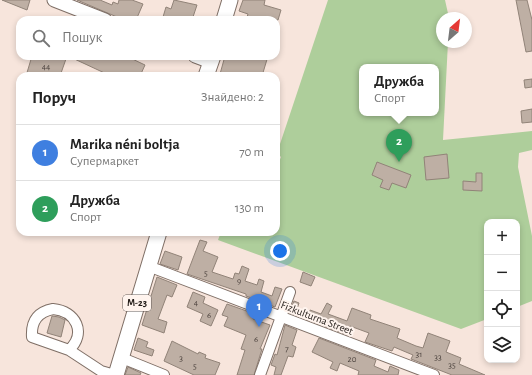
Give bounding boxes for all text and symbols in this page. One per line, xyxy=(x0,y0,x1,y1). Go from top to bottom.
north arrow xyxy=(436,12,472,48)
search box xyxy=(16,16,280,60)
icon: search xyxy=(30,27,52,49)
text: Пошук xyxy=(62,30,102,45)
house number: 44 xyxy=(42,62,51,71)
popup xyxy=(359,64,439,116)
text: Дружба xyxy=(374,74,424,89)
text: Поруч xyxy=(32,89,76,106)
text: Знайдено: 2 xyxy=(201,91,264,104)
text: Спорт xyxy=(374,92,405,105)
pin: 2 xyxy=(386,129,412,162)
text: Marika néni boltja xyxy=(70,137,180,152)
text: 1 xyxy=(43,146,47,159)
text: 70 m xyxy=(239,146,264,159)
text: Супермаркет xyxy=(70,155,139,168)
text: Дружба xyxy=(70,193,120,208)
text: 2 xyxy=(42,202,48,215)
text: 130 m xyxy=(235,202,264,215)
text: Спорт xyxy=(70,211,101,224)
map controls xyxy=(484,219,520,363)
button: + xyxy=(484,219,520,255)
your location xyxy=(270,241,290,261)
button: − xyxy=(484,255,520,291)
house number: 5 xyxy=(204,269,208,278)
house number: 9 xyxy=(237,277,241,286)
button: locate xyxy=(484,291,520,327)
pin: 1 xyxy=(246,294,272,327)
road number: М-23 xyxy=(123,295,151,311)
house number: 4 xyxy=(194,298,199,307)
street label: Fizkulturna Street xyxy=(279,299,355,337)
house number: 6 xyxy=(207,311,211,320)
button: layers xyxy=(484,327,520,363)
house number: 6 xyxy=(254,335,258,344)
house number: 7 xyxy=(285,345,289,354)
house number: 31 xyxy=(416,350,422,359)
house number: 33 xyxy=(434,353,442,362)
house number: 3 xyxy=(179,354,183,363)
house number: 20 xyxy=(348,355,357,364)
house number: 35 xyxy=(448,361,456,370)
house number: 5 xyxy=(193,362,197,371)

